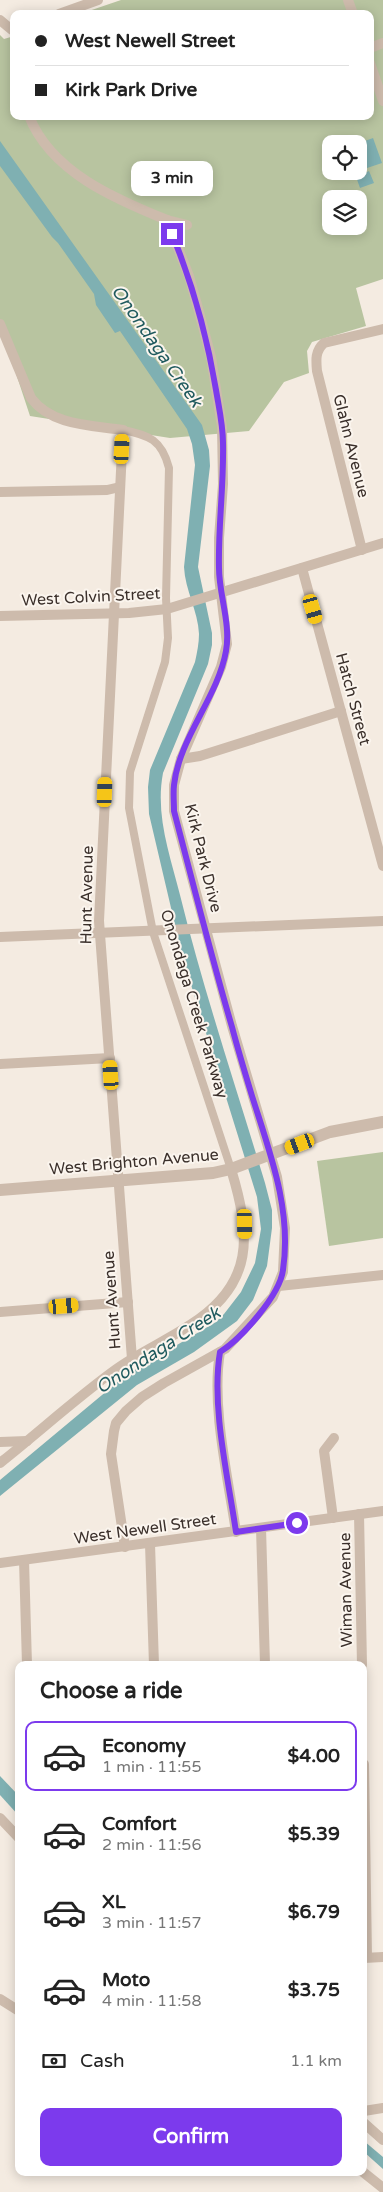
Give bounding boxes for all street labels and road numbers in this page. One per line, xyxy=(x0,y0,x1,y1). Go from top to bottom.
street label: Glahn Avenue xyxy=(328,392,374,500)
street label: West Colvin Street xyxy=(21,583,161,611)
street label: Hatch Street xyxy=(331,651,375,747)
street label: Kirk Park Drive xyxy=(180,802,226,914)
street label: Hunt Avenue xyxy=(76,845,98,945)
street label: Onondaga Creek Parkway xyxy=(156,907,232,1101)
street label: West Brighton Avenue xyxy=(48,1145,220,1179)
street label: Hunt Avenue xyxy=(99,1250,125,1350)
street label: West Newell Street xyxy=(73,1509,217,1549)
street label: Wiman Avenue xyxy=(335,1532,357,1648)

